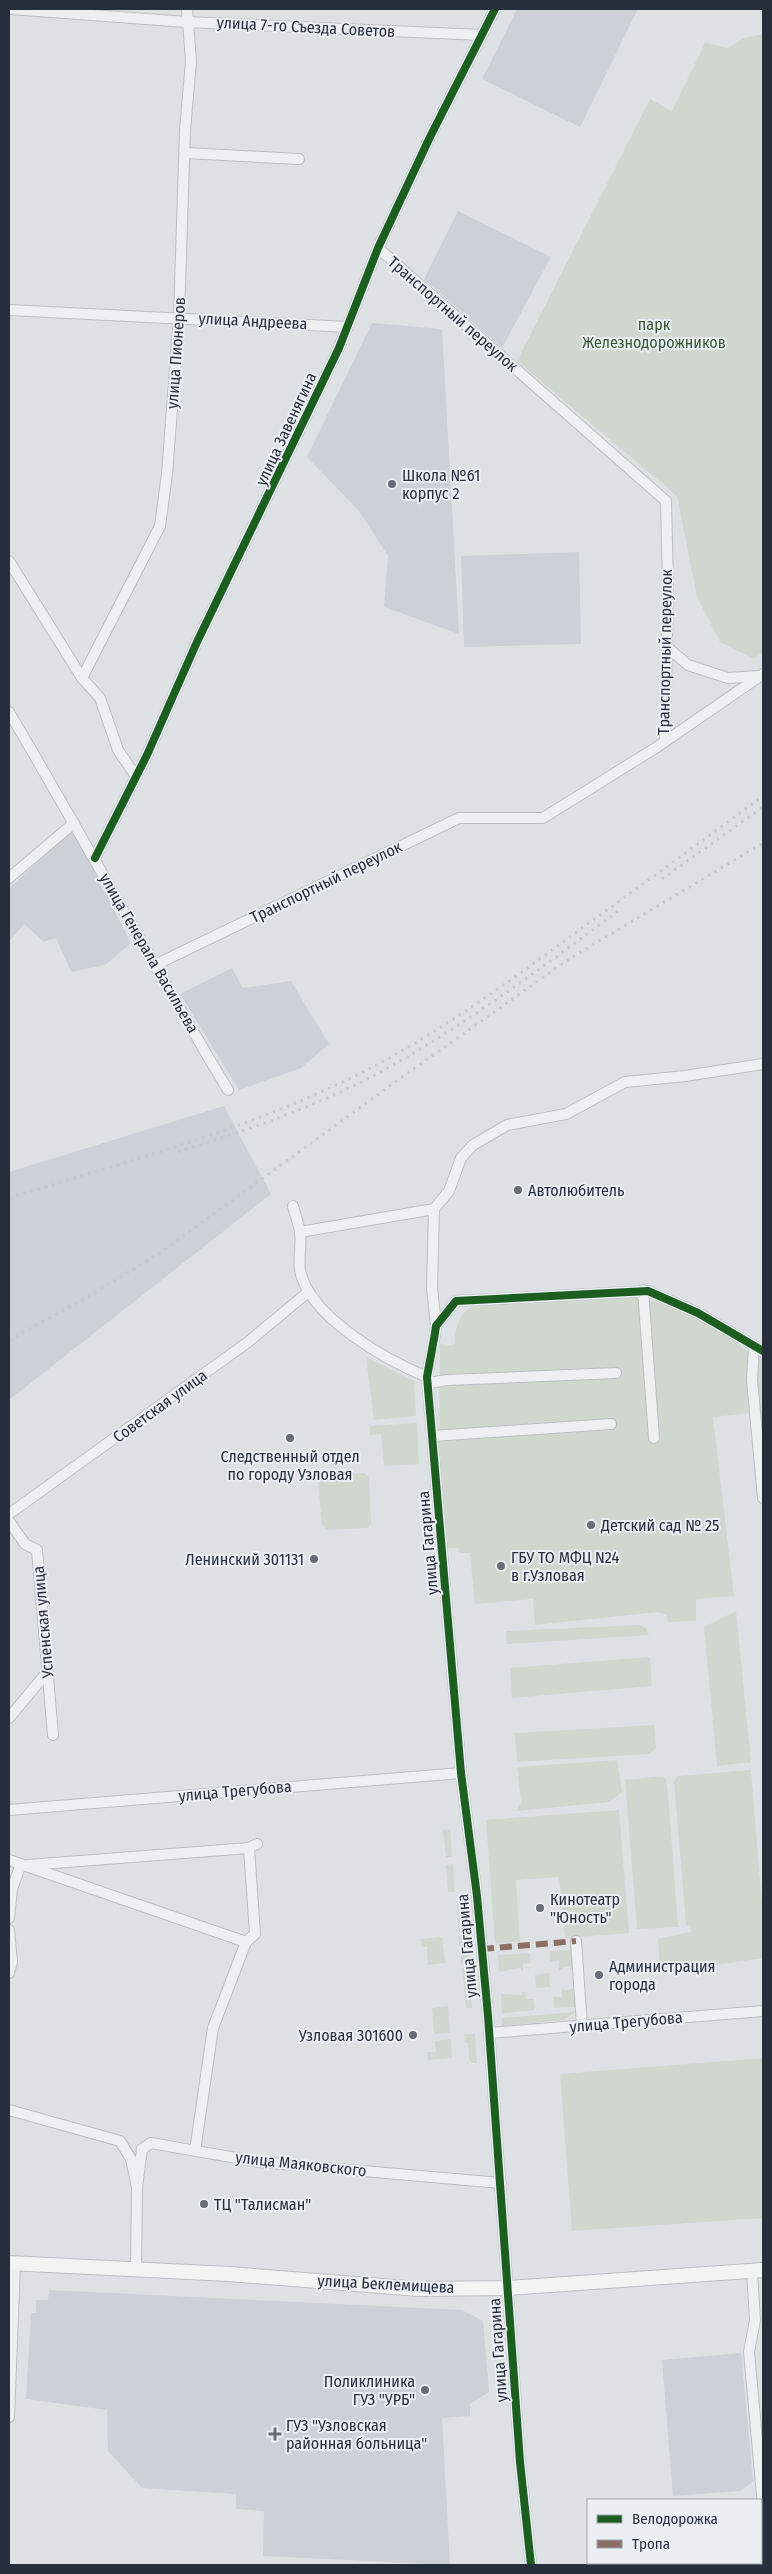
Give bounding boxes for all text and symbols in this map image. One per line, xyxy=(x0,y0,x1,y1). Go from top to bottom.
street label: улица 7-го Съезда Советов xyxy=(216,13,396,41)
street label: Транспортный переулок xyxy=(384,252,522,376)
street label: улица Пионеров xyxy=(163,297,189,409)
street label: улица Андреева xyxy=(198,309,308,333)
park label: парк Железнодорожников xyxy=(582,315,726,352)
street label: улица Завенягина xyxy=(251,369,321,489)
place label: Школа №61 корпус 2 xyxy=(402,466,480,503)
marker: Школа №61 корпус 2 xyxy=(386,478,398,490)
street label: Транспортный переулок xyxy=(654,568,676,735)
street label: Транспортный переулок xyxy=(247,837,405,927)
street label: улица Генерала Васильева xyxy=(95,870,203,1036)
place label: Автолюбитель xyxy=(528,1181,624,1200)
marker: Автолюбитель xyxy=(512,1184,524,1196)
street label: Советская улица xyxy=(109,1365,211,1446)
marker: Следственный отдел по городу Узловая xyxy=(284,1432,296,1444)
place label: Следственный отдел по городу Узловая xyxy=(220,1447,360,1484)
street label: улица Гагарина xyxy=(414,1490,442,1596)
place label: Детский сад № 25 xyxy=(600,1516,719,1535)
marker: Детский сад № 25 xyxy=(585,1519,597,1531)
place label: ГБУ ТО МФЦ N24 в г.Узловая xyxy=(511,1548,620,1585)
place label: Ленинский 301131 xyxy=(185,1550,304,1569)
marker: Ленинский 301131 xyxy=(308,1553,320,1565)
marker: ГБУ ТО МФЦ N24 в г.Узловая xyxy=(495,1560,507,1572)
street label: Успенская улица xyxy=(29,1565,57,1680)
street label: улица Трегубова xyxy=(178,1777,292,1805)
place label: Кинотеатр "Юность" xyxy=(550,1890,620,1927)
street label: улица Гагарина xyxy=(453,1893,481,1999)
marker: Кинотеатр "Юность" xyxy=(534,1902,546,1914)
place label: Администрация города xyxy=(609,1957,716,1994)
marker: Администрация города xyxy=(593,1969,605,1981)
street label: улица Трегубова xyxy=(569,2008,683,2036)
place label: Узловая 301600 xyxy=(298,2026,403,2045)
marker: Узловая 301600 xyxy=(407,2029,419,2041)
street label: улица Маяковского xyxy=(235,2148,367,2180)
place label: ТЦ "Талисман" xyxy=(214,2195,311,2214)
marker: ТЦ "Талисман" xyxy=(198,2198,210,2210)
street label: улица Беклемищева xyxy=(317,2271,455,2297)
street label: улица Гагарина xyxy=(485,2297,511,2403)
place label: Поликлиника ГУЗ "УРБ" xyxy=(324,2372,415,2409)
marker: Поликлиника ГУЗ "УРБ" xyxy=(419,2384,431,2396)
place label: ГУЗ "Узловская районная больница" xyxy=(286,2416,427,2453)
marker: ГУЗ "Узловская районная больница" xyxy=(268,2427,282,2441)
legend xyxy=(587,2499,762,2564)
text: Велодорожка xyxy=(632,2510,718,2528)
text: Тропа xyxy=(632,2535,670,2553)

